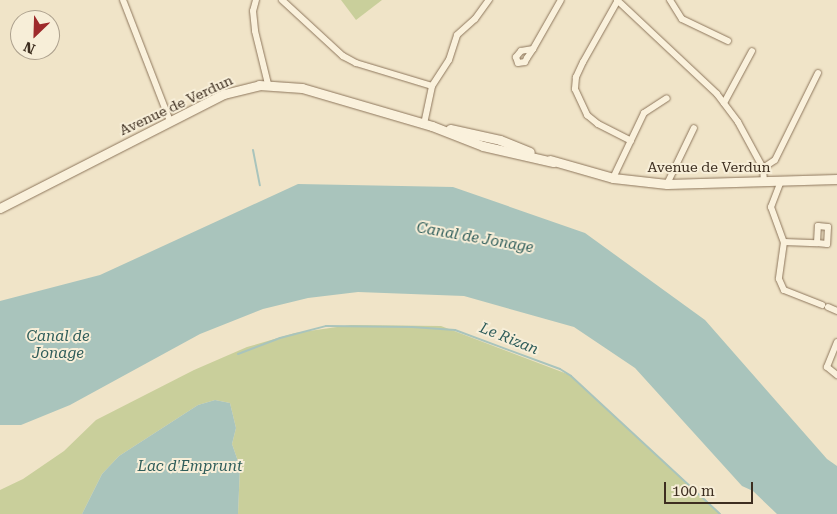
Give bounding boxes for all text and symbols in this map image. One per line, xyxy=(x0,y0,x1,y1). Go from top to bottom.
north arrow xyxy=(10,10,60,60)
text: N xyxy=(21,38,37,57)
street label: Avenue de Verdun xyxy=(117,71,235,139)
street label: Avenue de Verdun xyxy=(648,159,770,175)
water label: Canal de Jonage xyxy=(415,219,535,257)
water label: Le Rizan xyxy=(477,319,541,359)
water label: Canal de Jonage xyxy=(26,327,90,362)
water label: Lac d'Emprunt xyxy=(138,458,242,476)
scale bar xyxy=(667,472,756,504)
text: 100 m xyxy=(672,482,715,500)

